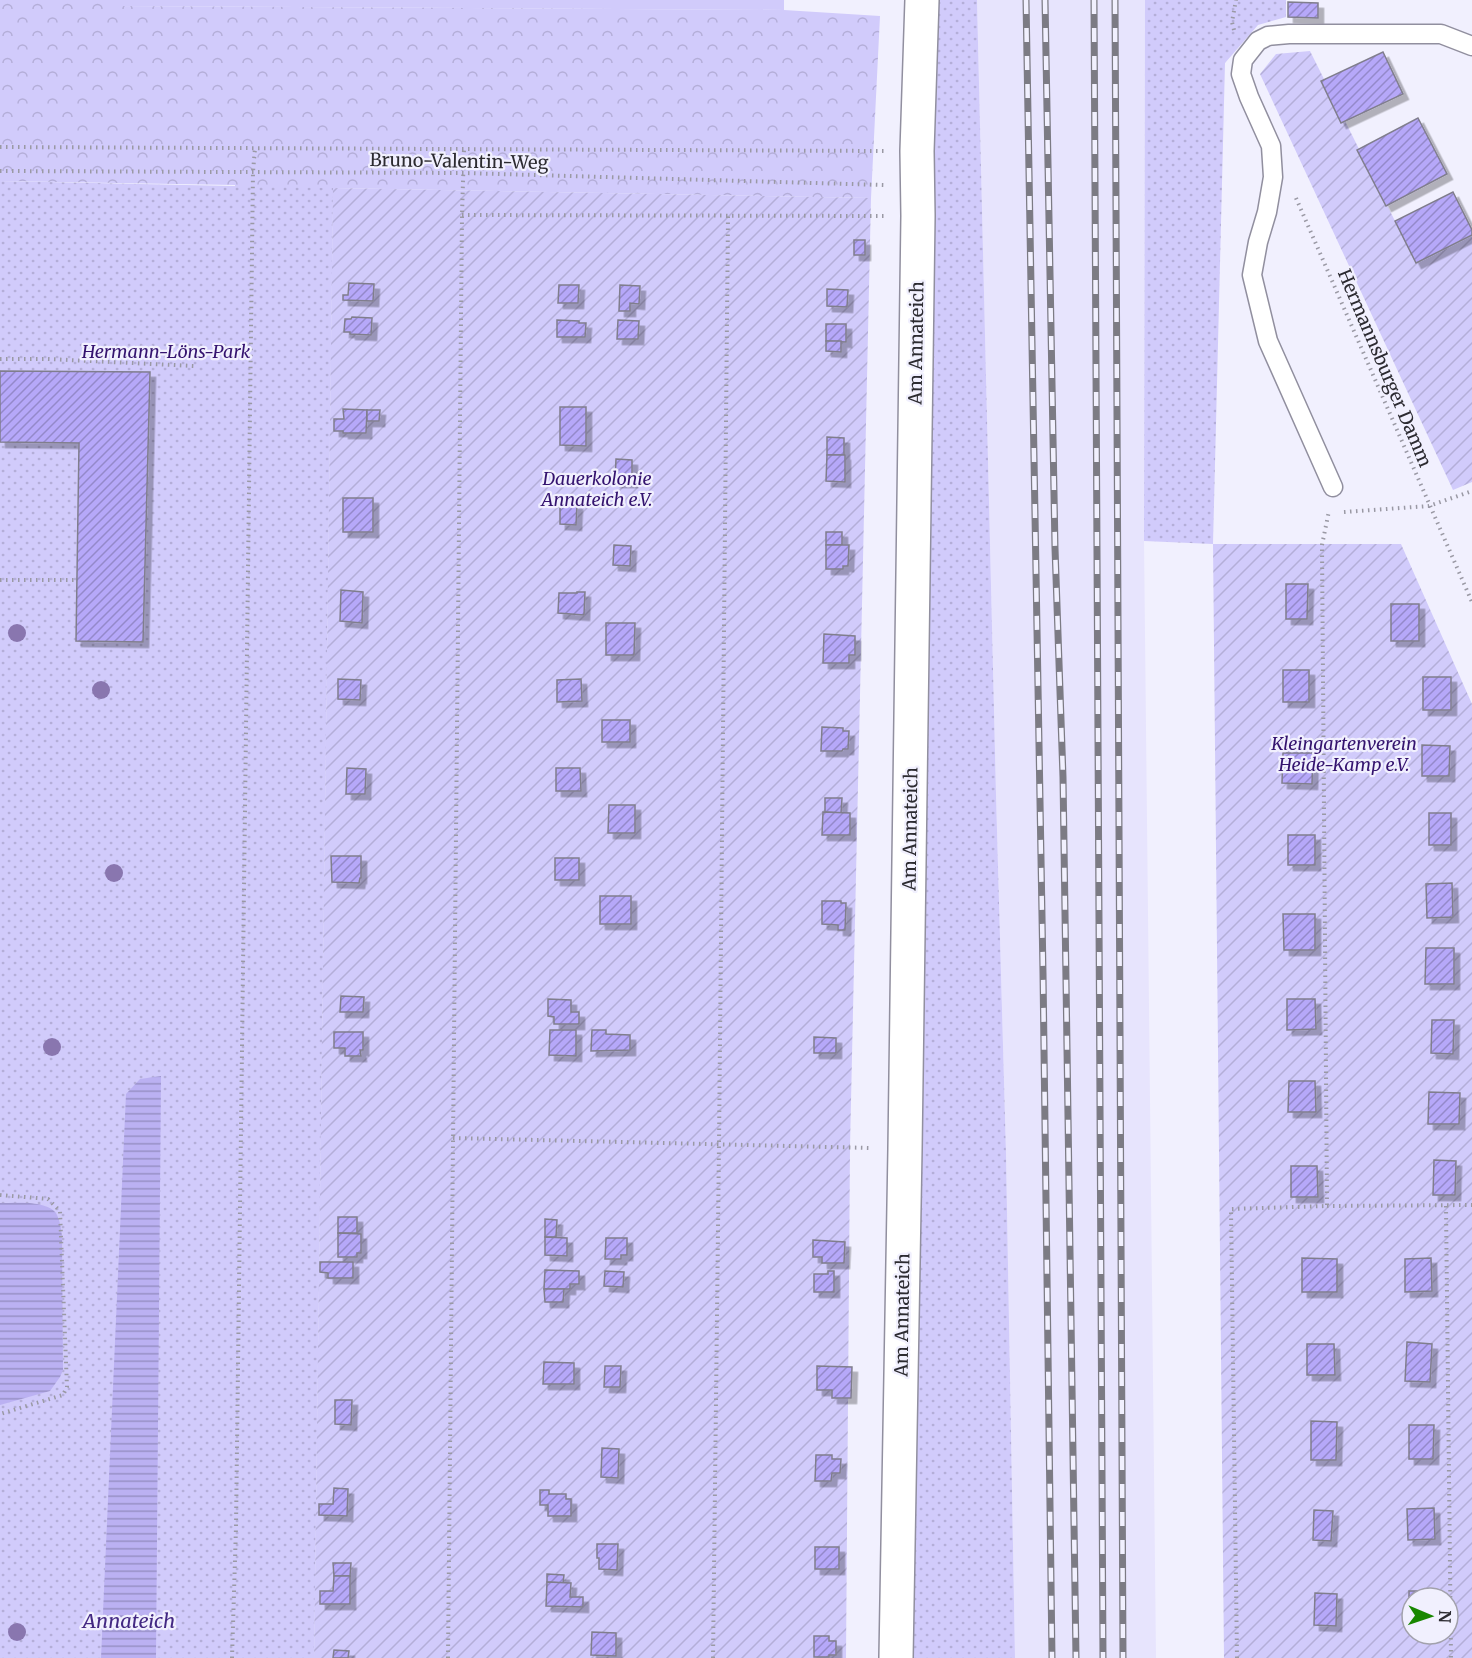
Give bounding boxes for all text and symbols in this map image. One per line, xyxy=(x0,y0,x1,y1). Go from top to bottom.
street label: Bruno-Valentin-Weg xyxy=(369,148,549,174)
street label: Hermannsburger Damm xyxy=(1333,266,1437,471)
street label: Am Annateich xyxy=(903,281,929,406)
park label: Hermann-Löns-Park xyxy=(81,340,250,363)
park label: Dauerkolonie Annateich e.V. xyxy=(539,467,653,511)
park label: Kleingartenverein Heide-Kamp e.V. xyxy=(1270,732,1417,776)
street label: Am Annateich xyxy=(897,767,923,892)
street label: Am Annateich xyxy=(889,1253,915,1378)
north arrow xyxy=(1400,1586,1460,1646)
water label: Annateich xyxy=(81,1608,175,1633)
text: N xyxy=(1435,1610,1455,1624)

